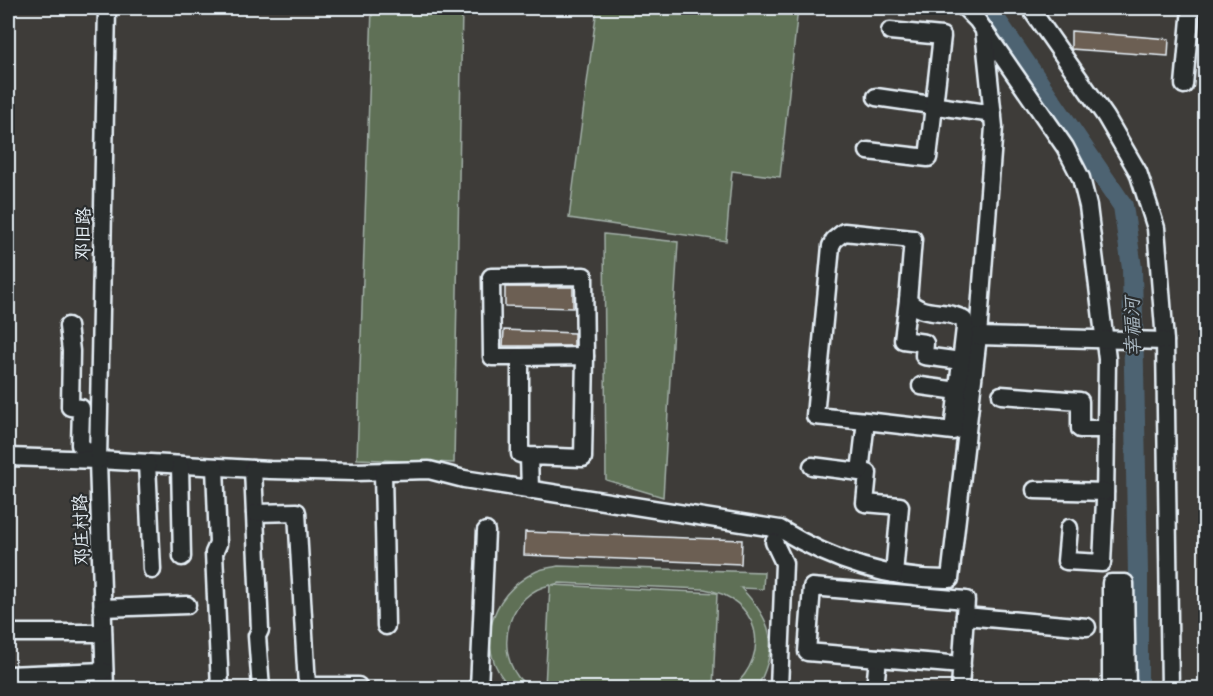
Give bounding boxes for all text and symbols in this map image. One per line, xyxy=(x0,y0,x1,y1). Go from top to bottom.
street label: 邓旧路 xyxy=(73,207,94,261)
water label: 幸福河 xyxy=(1120,294,1146,357)
street label: 邓庄村路 xyxy=(70,494,93,566)

